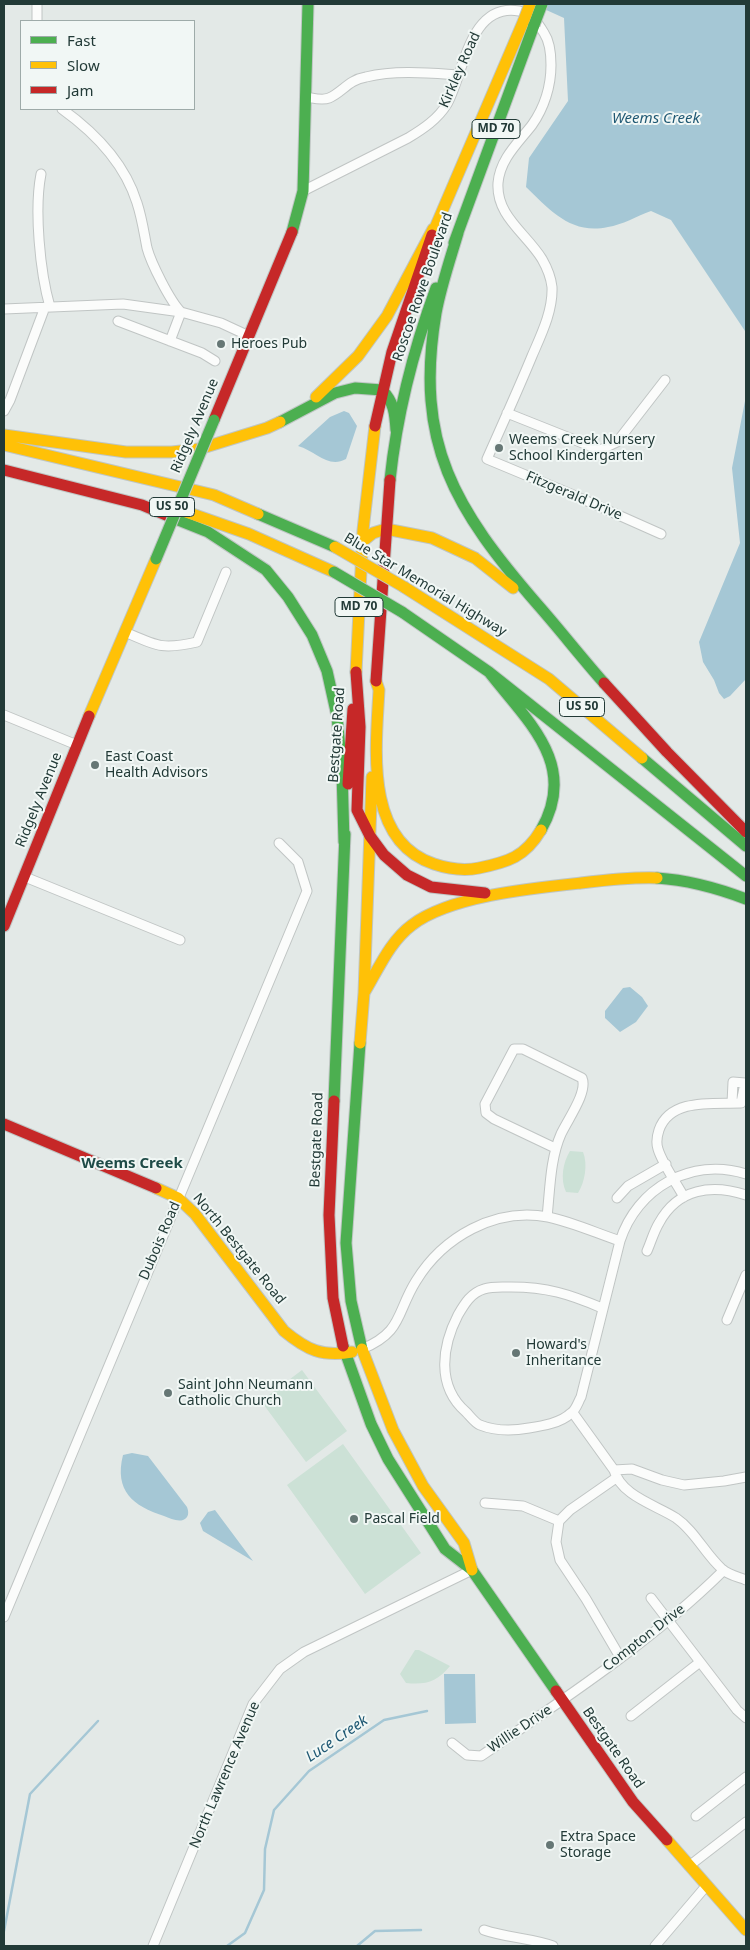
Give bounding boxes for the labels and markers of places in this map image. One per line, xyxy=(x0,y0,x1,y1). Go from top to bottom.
place label: Heroes Pub xyxy=(231,336,307,352)
marker: Heroes Pub xyxy=(215,338,227,350)
place label: Weems Creek Nursery School Kindergarten xyxy=(509,432,655,464)
marker: Weems Creek Nursery School Kindergarten xyxy=(493,442,505,454)
place label: East Coast Health Advisors xyxy=(105,749,208,782)
marker: East Coast Health Advisors xyxy=(89,759,101,771)
place label: Howard's Inheritance xyxy=(526,1337,602,1370)
marker: Howard's Inheritance xyxy=(510,1347,522,1359)
place label: Saint John Neumann Catholic Church xyxy=(178,1377,313,1410)
marker: Saint John Neumann Catholic Church xyxy=(162,1387,174,1399)
place label: Pascal Field xyxy=(364,1511,440,1527)
marker: Pascal Field xyxy=(348,1513,360,1525)
place label: Extra Space Storage xyxy=(560,1829,636,1861)
marker: Extra Space Storage xyxy=(544,1839,556,1851)

